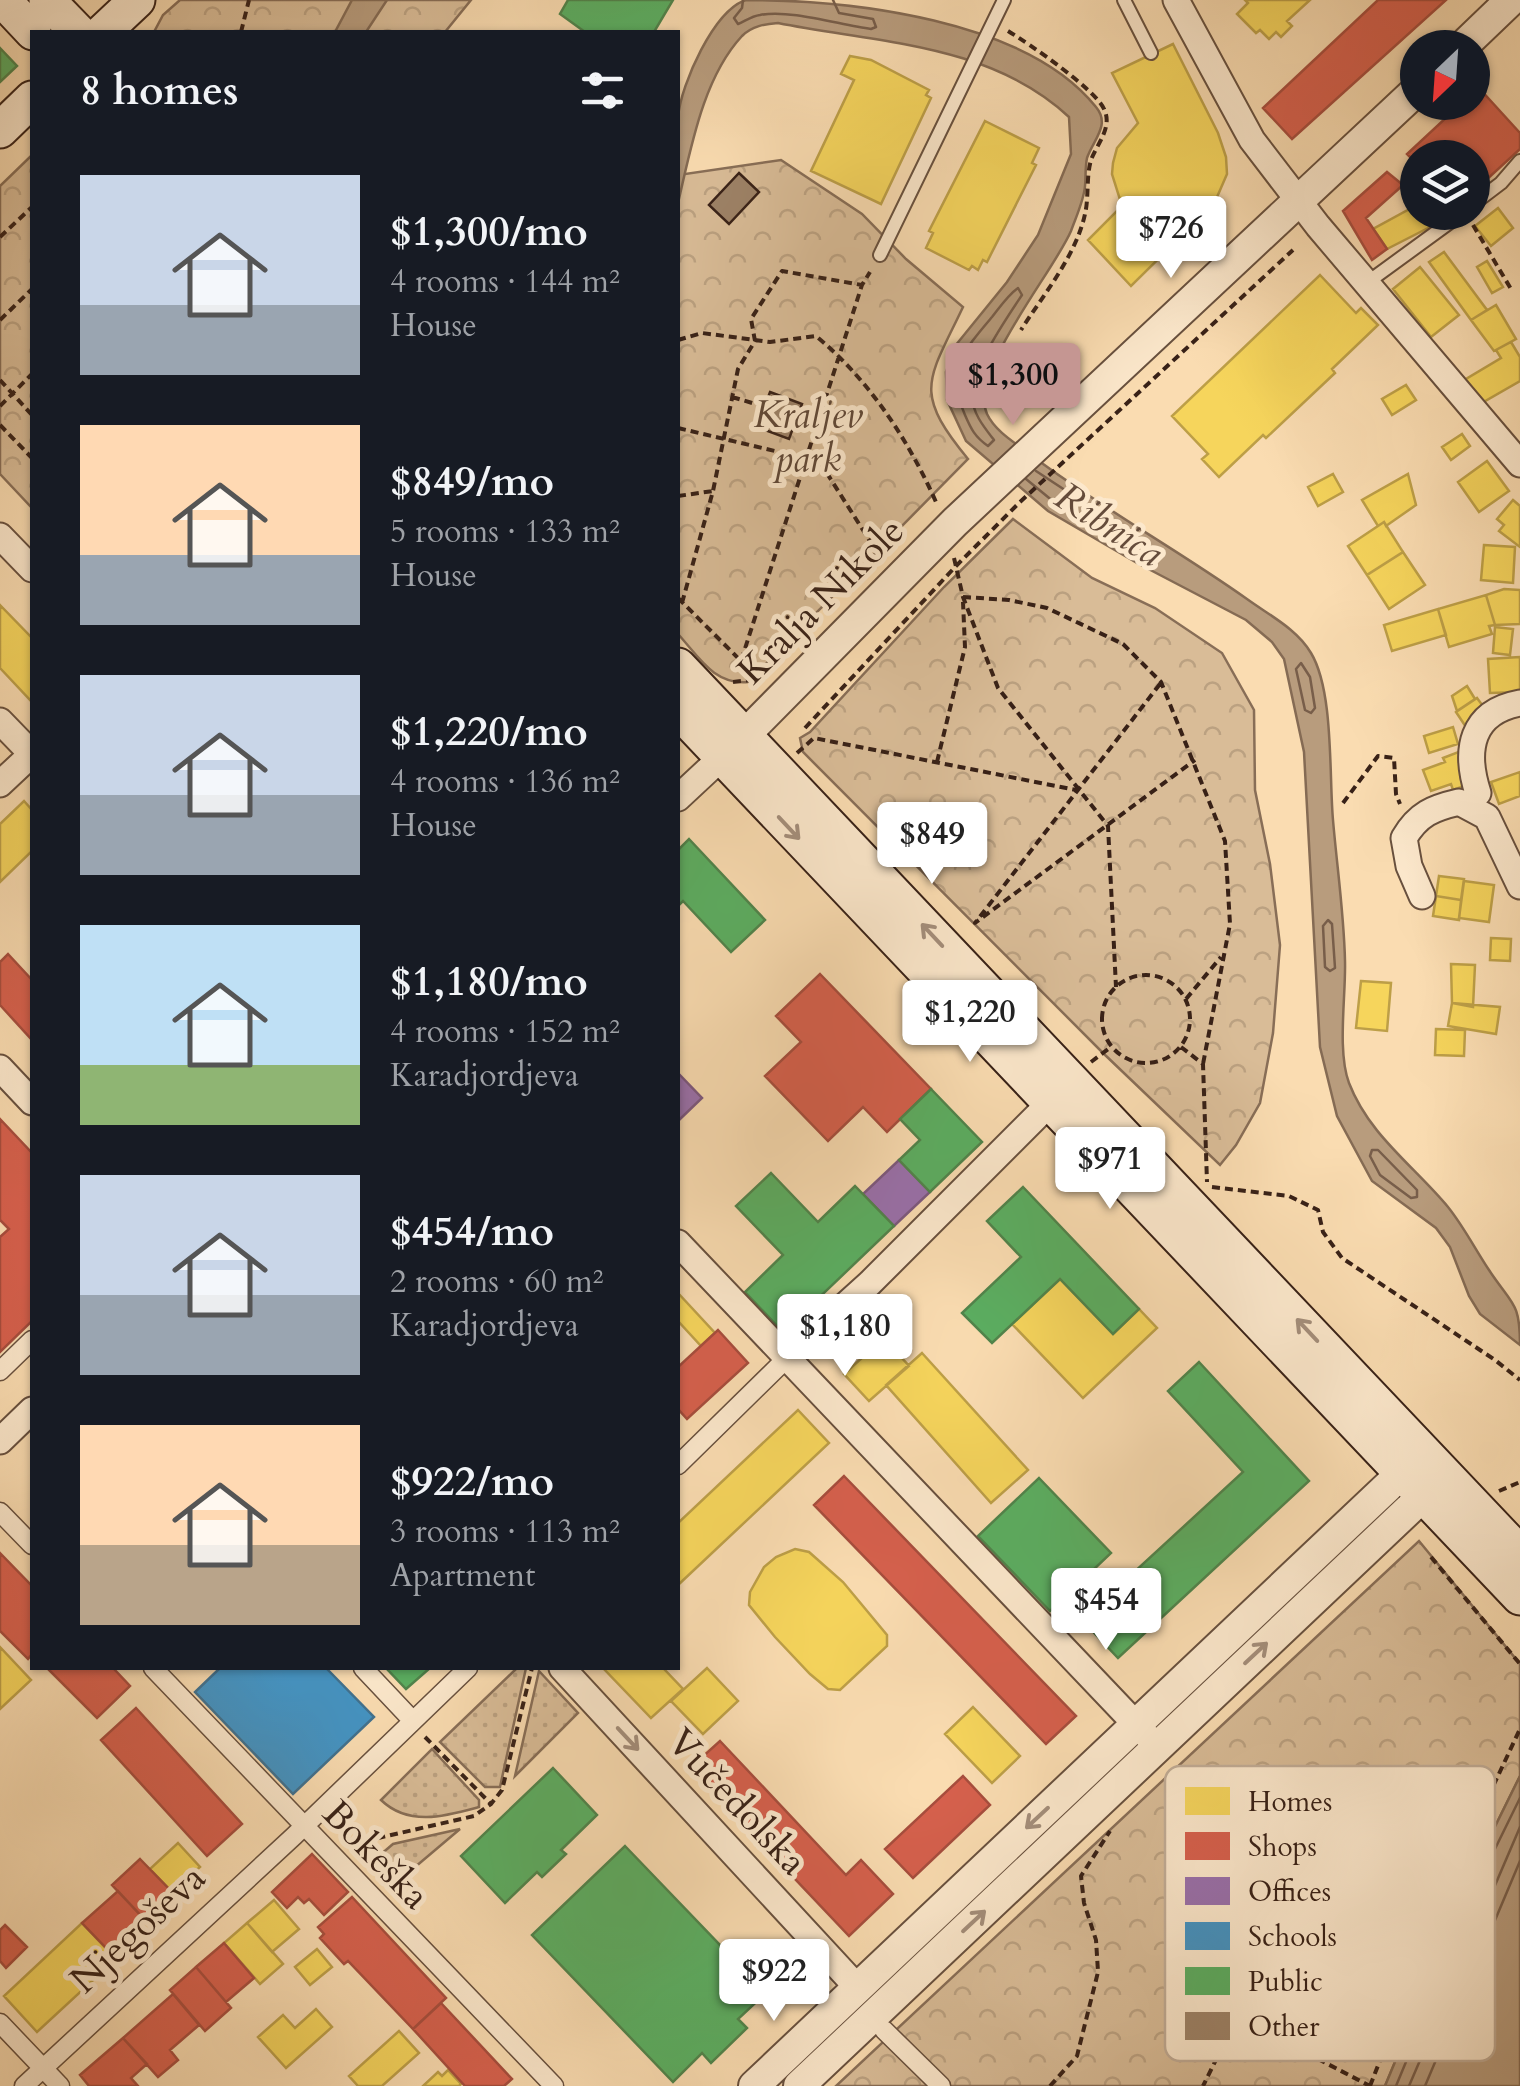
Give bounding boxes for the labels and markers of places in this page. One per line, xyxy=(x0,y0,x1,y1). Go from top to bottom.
pin: $726 xyxy=(1112,196,1230,281)
pin: $1,300 xyxy=(932,343,1094,428)
pin: $849 xyxy=(873,802,991,887)
pin: $1,220 xyxy=(889,980,1051,1065)
pin: $971 xyxy=(1051,1127,1169,1212)
pin: $1,180 xyxy=(764,1294,926,1379)
pin: $454 xyxy=(1047,1568,1165,1653)
pin: $922 xyxy=(715,1939,833,2024)

